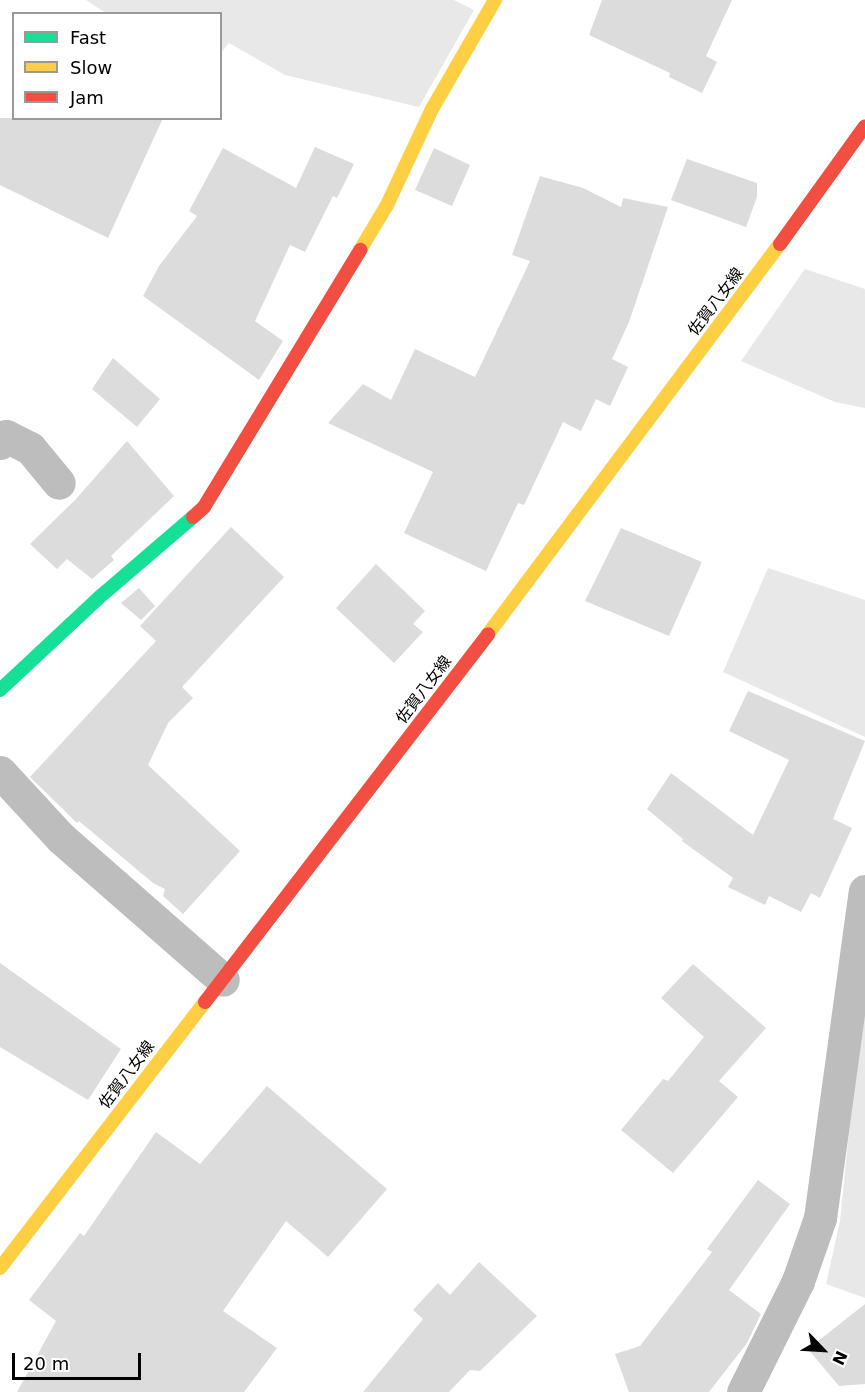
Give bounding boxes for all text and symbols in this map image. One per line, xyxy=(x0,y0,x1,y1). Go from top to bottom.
legend xyxy=(12,12,222,120)
text: Fast xyxy=(70,27,106,48)
text: Slow xyxy=(70,57,112,78)
text: Jam xyxy=(70,87,104,108)
street label: 佐賀八女線 xyxy=(684,264,748,340)
street label: 佐賀八女線 xyxy=(392,652,456,728)
street label: 佐賀八女線 xyxy=(95,1037,159,1113)
north arrow xyxy=(793,1320,853,1380)
scale bar xyxy=(15,1341,144,1379)
text: N xyxy=(828,1348,851,1368)
text: 20 m xyxy=(23,1353,69,1374)

